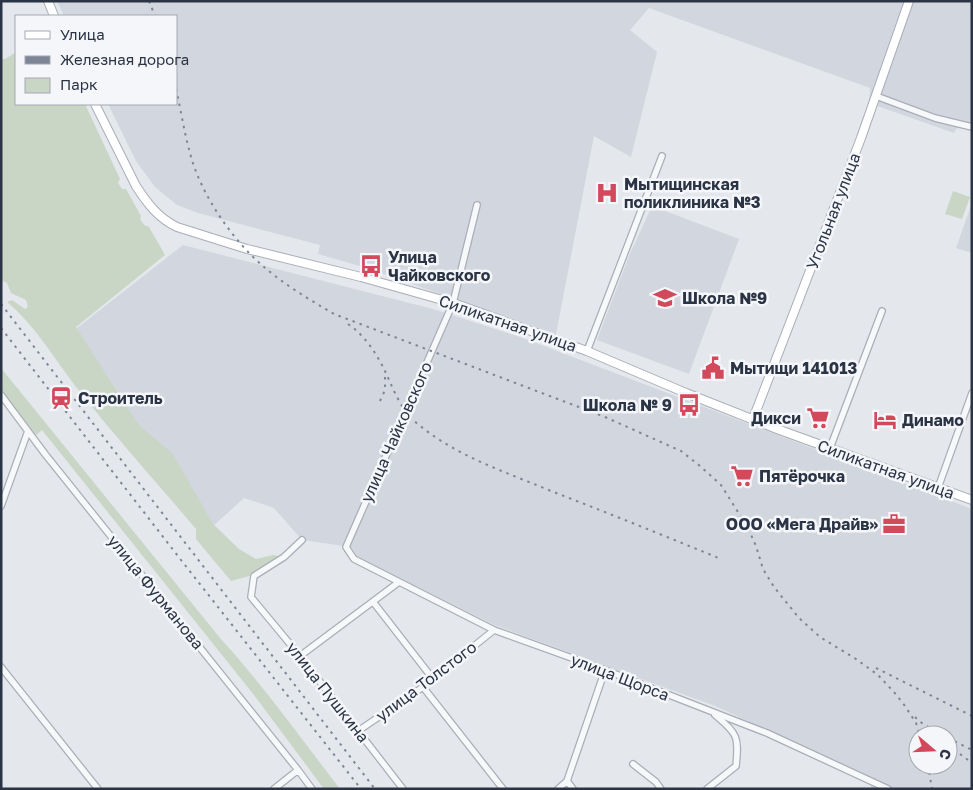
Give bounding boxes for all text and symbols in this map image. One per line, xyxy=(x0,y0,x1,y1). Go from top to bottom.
legend xyxy=(15,15,178,105)
text: Улица xyxy=(60,25,105,43)
text: Железная дорога xyxy=(60,50,189,68)
text: Парк xyxy=(60,75,98,93)
street label: Угольная улица xyxy=(802,150,864,272)
place label: Мытищинская поликлиника №3 xyxy=(624,174,761,212)
hospital icon: Мытищинская поликлиника №3 xyxy=(594,180,620,206)
place label: Улица Чайковского xyxy=(388,247,491,285)
bus stop icon: Улица Чайковского xyxy=(358,253,384,279)
school or university icon: Школа №9 xyxy=(652,285,678,311)
place label: Школа №9 xyxy=(682,288,767,308)
street label: Силикатная улица xyxy=(437,290,579,356)
public building icon: Мытищи 141013 xyxy=(700,355,726,381)
place label: Мытищи 141013 xyxy=(730,358,857,378)
street label: улица Чайковского xyxy=(356,359,436,505)
station icon: Строитель xyxy=(48,385,74,411)
place label: Строитель xyxy=(78,388,163,408)
bus stop icon: Школа № 9 xyxy=(676,392,702,418)
place label: Школа № 9 xyxy=(583,395,672,415)
supermarket icon: Дикси xyxy=(805,405,831,431)
hotel icon: Динамо xyxy=(872,407,898,433)
place label: Дикси xyxy=(751,408,801,428)
place label: Динамо xyxy=(902,410,964,430)
street label: Силикатная улица xyxy=(815,435,957,503)
supermarket icon: Пятёрочка xyxy=(729,463,755,489)
place label: Пятёрочка xyxy=(759,466,845,486)
office icon: ООО «Мега Драйв» xyxy=(881,511,907,537)
place label: ООО «Мега Драйв» xyxy=(726,514,878,534)
street label: улица Фурманова xyxy=(104,531,208,653)
street label: улица Толстого xyxy=(372,637,480,725)
street label: улица Пушкина xyxy=(282,638,374,746)
street label: улица Щорса xyxy=(568,649,672,705)
north arrow xyxy=(908,725,958,775)
text: С xyxy=(936,747,955,762)

